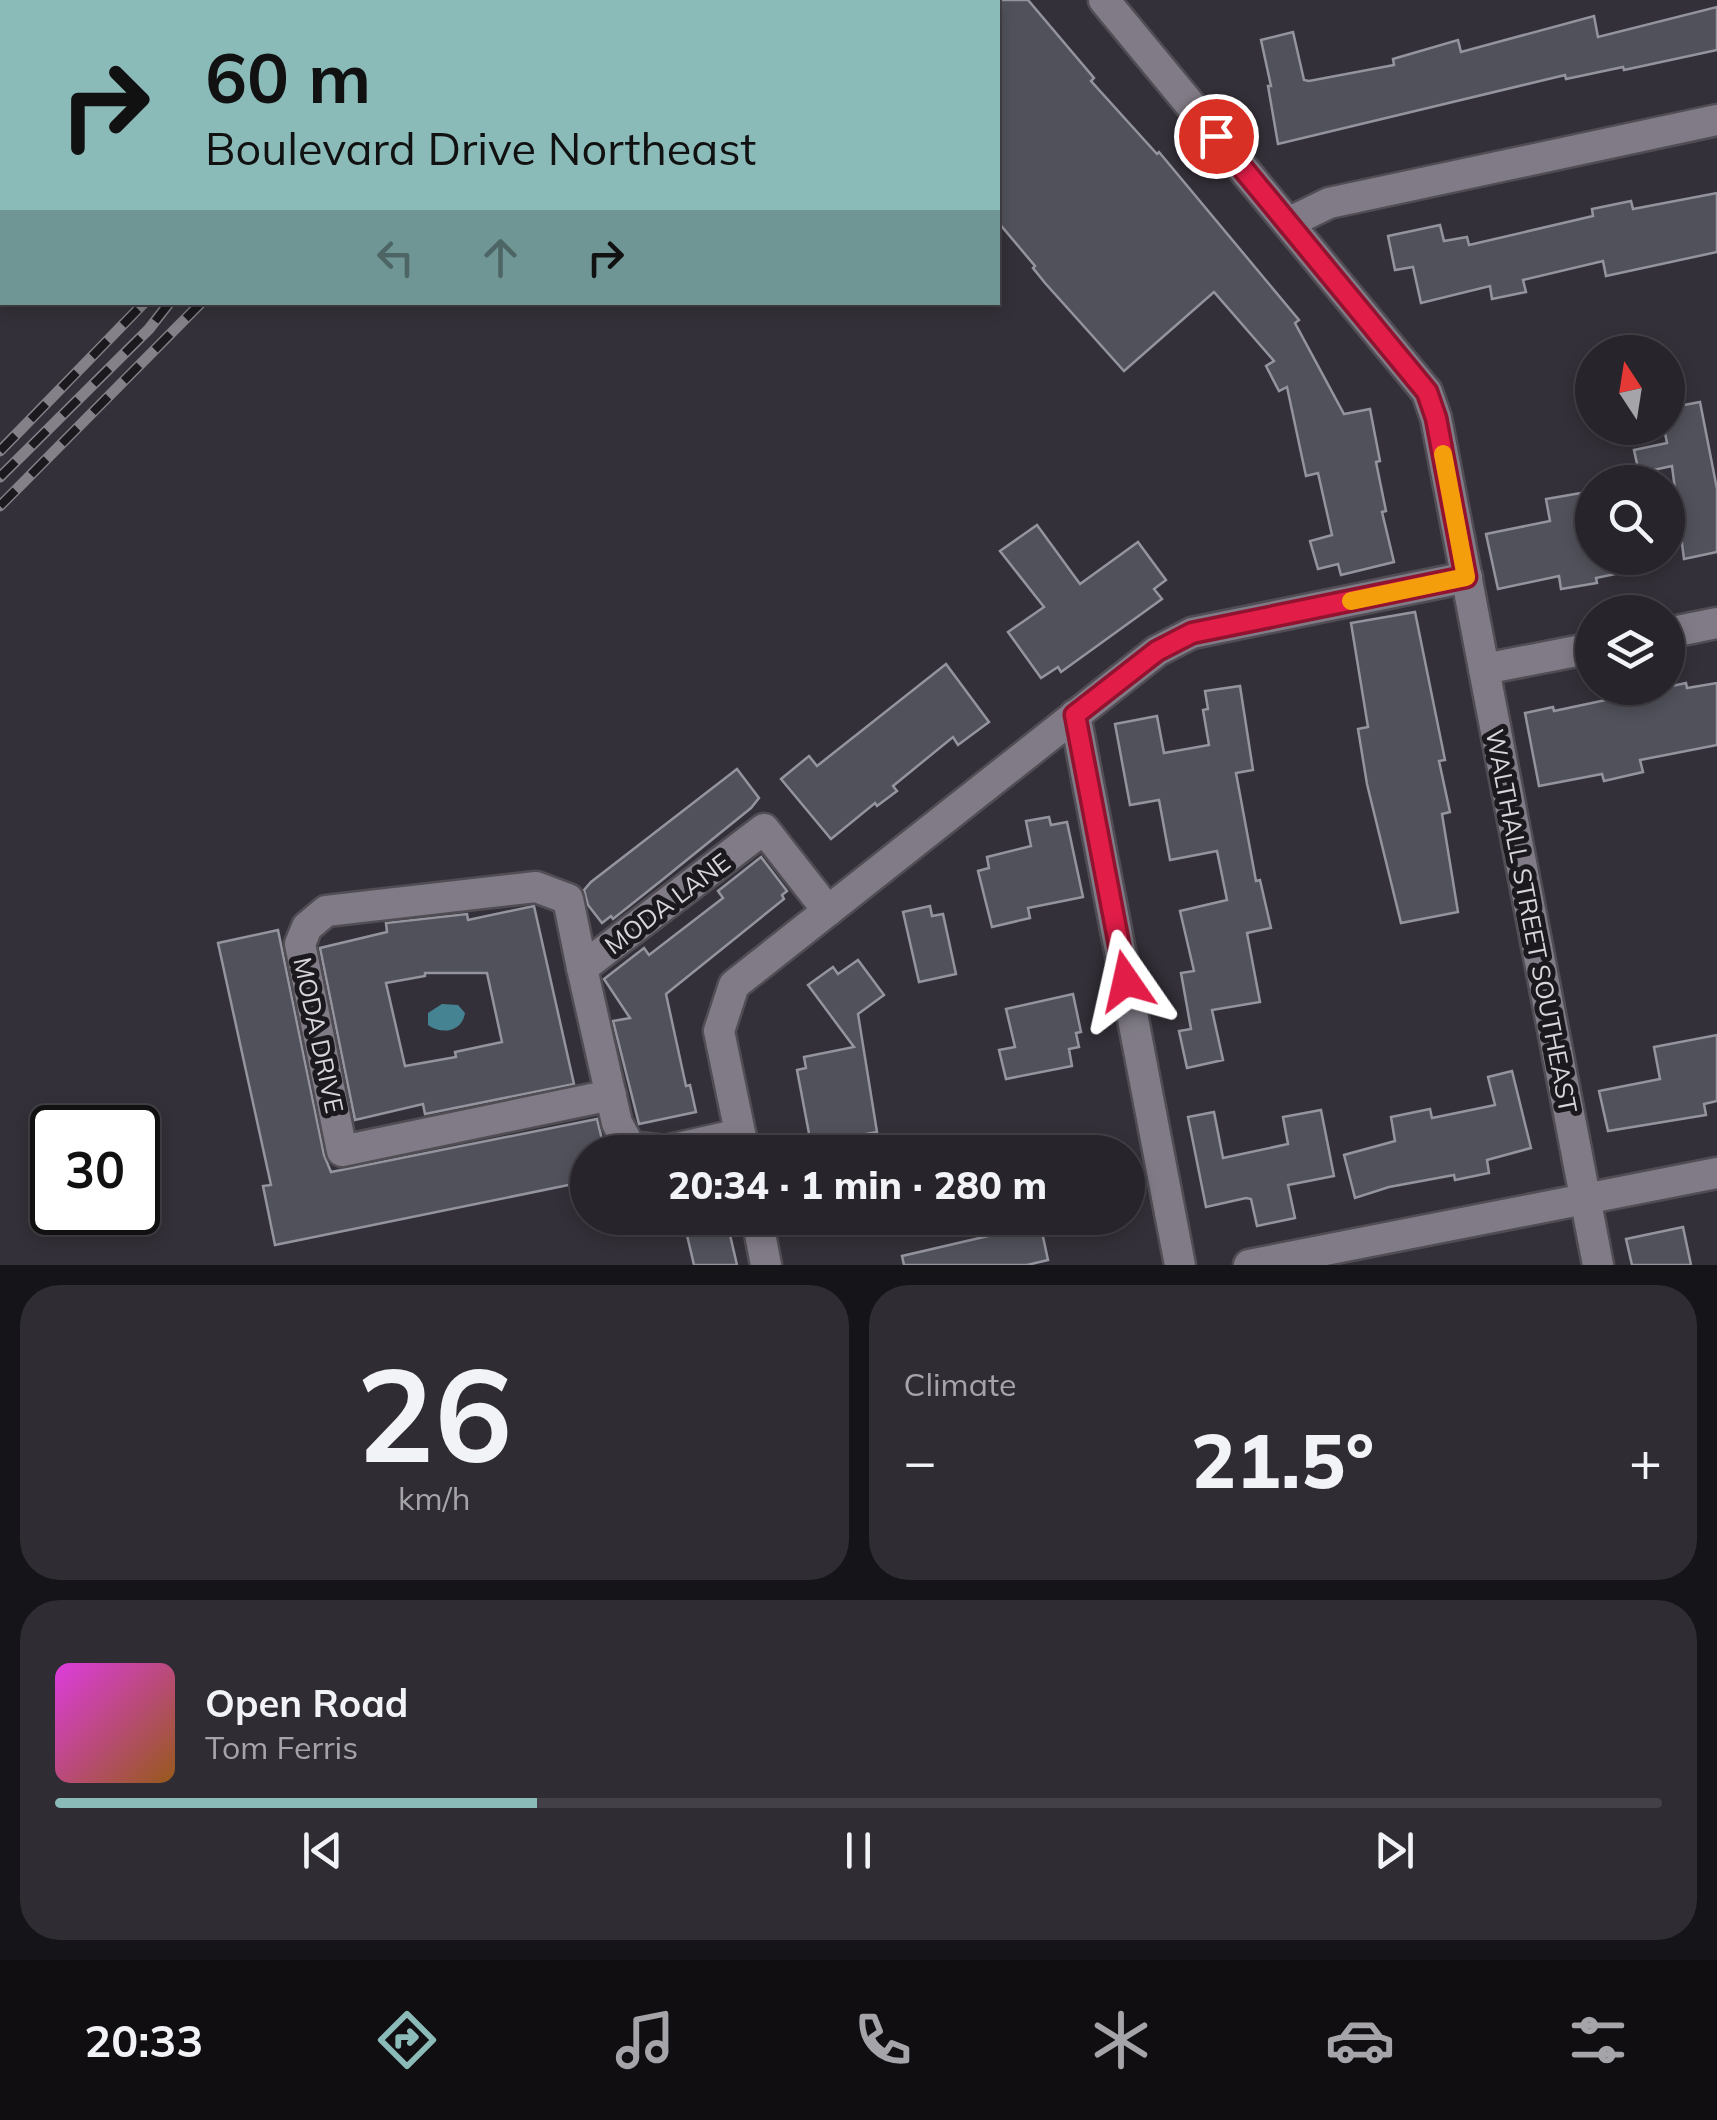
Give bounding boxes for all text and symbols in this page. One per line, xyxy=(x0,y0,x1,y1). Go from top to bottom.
text: 60 m xyxy=(205,33,371,121)
icon: right xyxy=(40,40,170,170)
pin xyxy=(1174,94,1259,179)
icon: arrive xyxy=(1189,109,1244,164)
text: Boulevard Drive Northeast xyxy=(205,120,756,176)
icon: left xyxy=(368,230,423,285)
icon: ahead xyxy=(473,230,528,285)
icon: right xyxy=(578,230,633,285)
north arrow xyxy=(1575,335,1685,445)
map controls xyxy=(1575,335,1685,705)
button: search xyxy=(1575,465,1685,575)
button: layers xyxy=(1575,595,1685,705)
street label: WALTHALL STREET SOUTHEAST xyxy=(1480,727,1584,1115)
street label: MODA LANE xyxy=(598,846,736,960)
position arrow xyxy=(1074,929,1178,1033)
street label: MODA DRIVE xyxy=(287,954,351,1116)
speed limit sign: 30 xyxy=(30,1105,160,1235)
text: 20:34 · 1 min · 280 m xyxy=(668,1161,1047,1209)
text: 26 xyxy=(356,1331,512,1495)
text: Climate xyxy=(904,1364,1016,1404)
text: 21.5° xyxy=(1191,1413,1374,1507)
text: − xyxy=(904,1426,937,1495)
text: + xyxy=(1629,1426,1662,1495)
text: km/h xyxy=(398,1478,470,1518)
text: Open Road xyxy=(205,1679,408,1727)
text: Tom Ferris xyxy=(205,1727,358,1767)
icon: previous xyxy=(295,1823,350,1878)
icon: pause xyxy=(831,1823,886,1878)
icon: next xyxy=(1367,1823,1422,1878)
icon: directions xyxy=(372,2005,442,2075)
icon: music xyxy=(610,2005,680,2075)
icon: phone xyxy=(848,2005,918,2075)
icon: climate xyxy=(1086,2005,1156,2075)
icon: car xyxy=(1325,2005,1395,2075)
icon: filters xyxy=(1563,2005,1633,2075)
text: 20:33 xyxy=(84,2012,203,2068)

